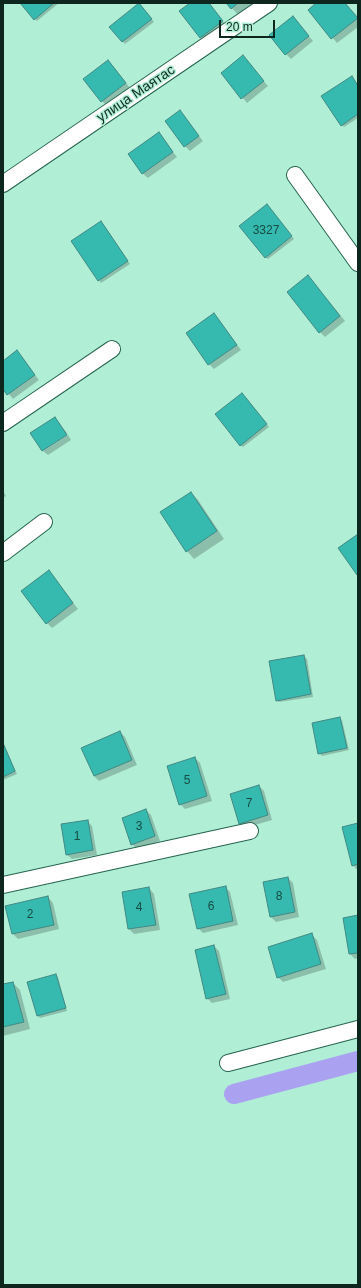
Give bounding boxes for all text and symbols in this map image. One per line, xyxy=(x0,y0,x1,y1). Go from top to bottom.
scale bar xyxy=(221,12,277,38)
text: 20 m xyxy=(226,20,253,34)
street label: улица Маятас xyxy=(94,62,178,126)
house number: 3327 xyxy=(253,224,279,238)
house number: 5 xyxy=(184,774,190,788)
house number: 7 xyxy=(246,797,252,811)
house number: 3 xyxy=(136,820,142,834)
house number: 1 xyxy=(74,830,80,844)
house number: 8 xyxy=(276,890,282,904)
house number: 6 xyxy=(208,900,214,914)
house number: 4 xyxy=(136,901,142,915)
house number: 2 xyxy=(27,908,33,922)

